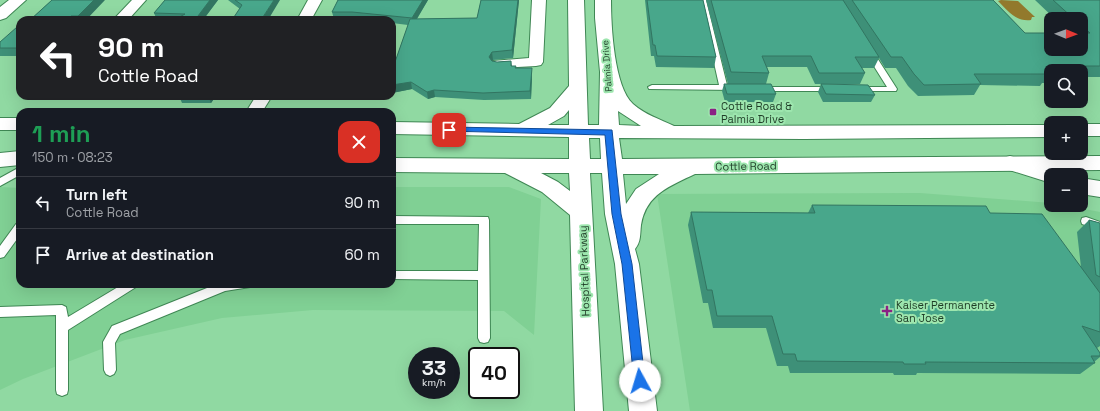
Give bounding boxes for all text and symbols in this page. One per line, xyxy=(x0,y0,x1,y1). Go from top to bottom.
north arrow xyxy=(1044,12,1088,56)
map controls xyxy=(1044,12,1088,212)
text: 90 m xyxy=(98,29,164,65)
icon: left xyxy=(32,32,84,84)
street label: Palmia Drive xyxy=(599,40,615,92)
text: Cottle Road xyxy=(98,64,199,87)
button: search xyxy=(1044,64,1088,108)
place label: Cottle Road & Palmia Drive xyxy=(721,99,792,126)
marker: Cottle Road & Palmia Drive xyxy=(708,107,718,117)
pin xyxy=(432,113,466,147)
button: + xyxy=(1044,116,1088,160)
text: 1 min xyxy=(32,118,91,149)
icon: arrive xyxy=(438,119,460,141)
button: close xyxy=(338,121,380,163)
text: 150 m · 08:23 xyxy=(32,149,113,166)
street label: Cottle Road xyxy=(715,158,777,174)
button: − xyxy=(1044,168,1088,212)
text: Turn left xyxy=(66,185,128,204)
icon: left xyxy=(32,192,54,214)
text: 90 m xyxy=(344,193,380,212)
text: Cottle Road xyxy=(66,204,139,221)
street label: Hospital Parkway xyxy=(575,225,593,317)
icon: arrive xyxy=(32,244,54,266)
text: Arrive at destination xyxy=(66,245,214,264)
text: 60 m xyxy=(344,245,380,264)
place label: Kaiser Permanente San Jose xyxy=(896,298,995,325)
marker: Kaiser Permanente San Jose xyxy=(881,305,893,317)
speed limit sign: 40 xyxy=(468,347,520,399)
text: 33 xyxy=(422,355,446,381)
position arrow xyxy=(619,360,661,402)
text: km/h xyxy=(422,376,446,389)

